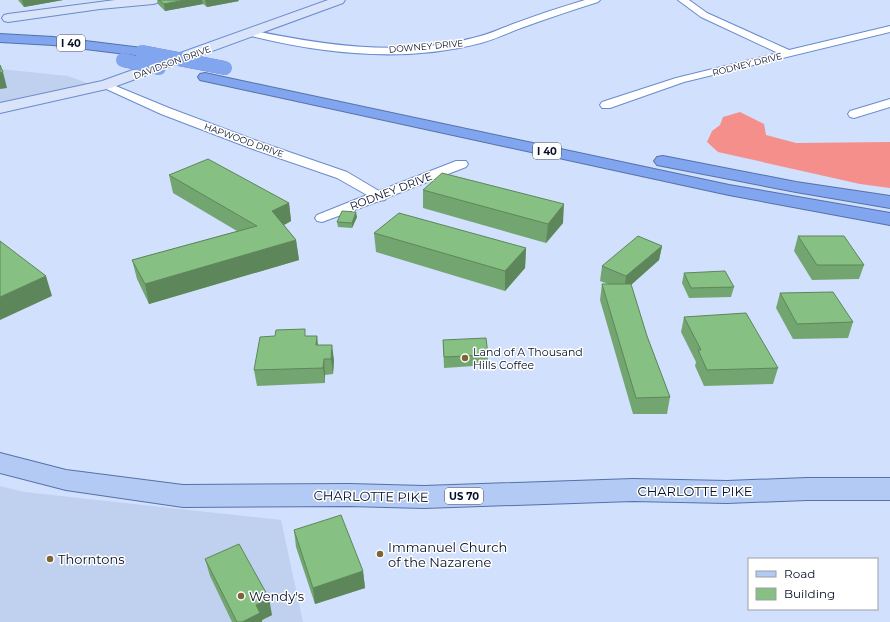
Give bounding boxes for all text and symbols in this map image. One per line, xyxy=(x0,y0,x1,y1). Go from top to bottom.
road number: I 40 xyxy=(57,35,85,51)
street label: DOWNEY DRIVE xyxy=(388,37,464,55)
street label: DAVIDSON DRIVE xyxy=(132,43,212,81)
street label: RODNEY DRIVE xyxy=(711,50,783,78)
street label: HAPWOOD DRIVE xyxy=(203,121,285,159)
road number: I 40 xyxy=(533,143,561,159)
street label: RODNEY DRIVE xyxy=(348,169,434,213)
place label: Land of A Thousand Hills Coffee xyxy=(473,345,583,372)
marker: Land of A Thousand Hills Coffee xyxy=(460,353,470,363)
street label: CHARLOTTE PIKE xyxy=(638,483,753,499)
street label: CHARLOTTE PIKE xyxy=(313,487,429,505)
road number: US 70 xyxy=(445,488,483,504)
place label: Immanuel Church of the Nazarene xyxy=(388,539,507,570)
marker: Immanuel Church of the Nazarene xyxy=(375,549,385,559)
place label: Thorntons xyxy=(58,551,125,567)
marker: Thorntons xyxy=(45,554,55,564)
legend xyxy=(748,558,878,610)
text: Road xyxy=(784,566,815,581)
text: Building xyxy=(784,586,835,601)
place label: Wendy's xyxy=(249,588,304,604)
marker: Wendy's xyxy=(236,591,246,601)

